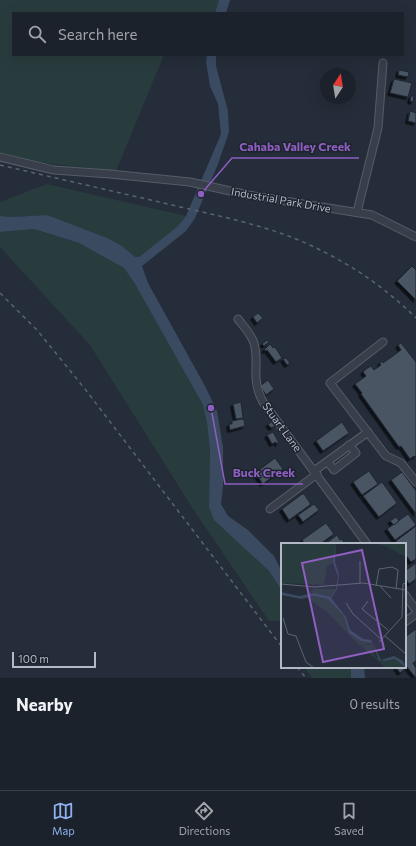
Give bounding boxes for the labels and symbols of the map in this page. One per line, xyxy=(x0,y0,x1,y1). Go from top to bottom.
north arrow xyxy=(320,68,356,104)
callout: Cahaba Valley Creek xyxy=(232,134,359,158)
text: Cahaba Valley Creek xyxy=(239,139,351,153)
street label: Industrial Park Drive xyxy=(230,184,332,215)
street label: Stuart Lane xyxy=(260,399,305,454)
callout: Buck Creek xyxy=(225,460,303,484)
text: Buck Creek xyxy=(233,465,295,479)
inset map xyxy=(281,543,406,668)
scale bar xyxy=(12,650,96,669)

